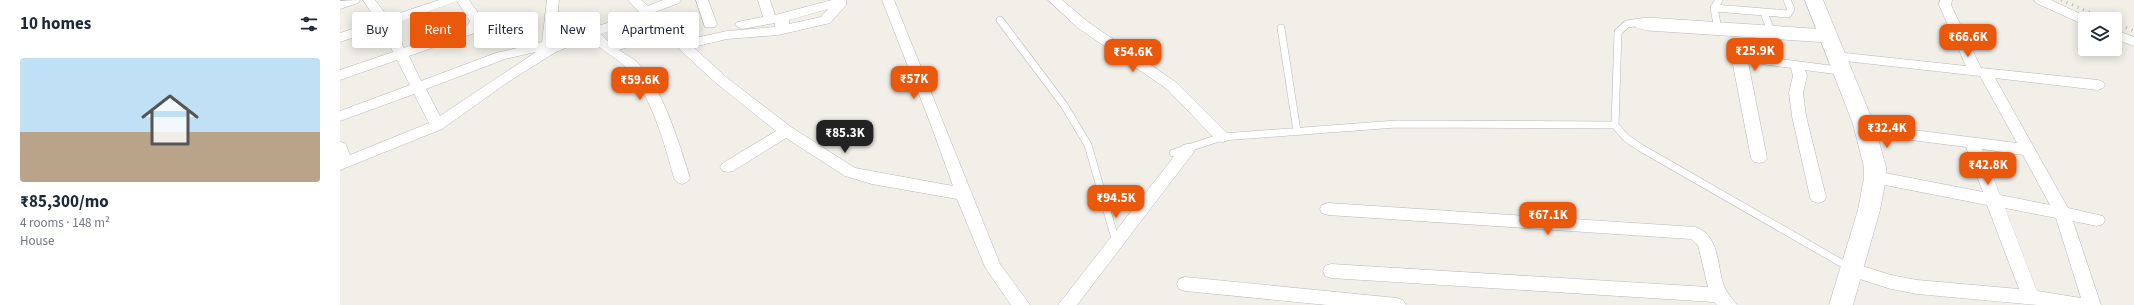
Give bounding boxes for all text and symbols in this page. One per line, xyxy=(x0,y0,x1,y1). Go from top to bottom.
text: 10 homes xyxy=(20,12,91,36)
chip: Buy xyxy=(352,12,402,48)
chip: Rent xyxy=(410,12,466,48)
chip: Filters xyxy=(474,12,538,48)
chip: New xyxy=(546,12,600,48)
chip: Apartment xyxy=(608,12,699,48)
map controls xyxy=(2078,12,2122,56)
button: layers xyxy=(2078,12,2122,56)
icon: filters xyxy=(298,13,320,35)
pin: ₹66.6K xyxy=(1935,24,2001,58)
text: ₹66.6K xyxy=(1948,28,1988,46)
pin: ₹25.9K xyxy=(1722,38,1788,72)
pin: ₹54.6K xyxy=(1100,39,1166,73)
text: ₹25.9K xyxy=(1735,42,1775,60)
text: ₹54.6K xyxy=(1113,43,1153,61)
pin: ₹57K xyxy=(890,66,938,100)
pin: ₹59.6K xyxy=(607,67,673,101)
text: ₹57K xyxy=(900,70,928,88)
text: ₹59.6K xyxy=(620,71,660,89)
icon: home xyxy=(134,84,206,156)
pin: ₹32.4K xyxy=(1854,115,1920,149)
text: ₹32.4K xyxy=(1867,119,1907,137)
pin: ₹85.3K xyxy=(812,120,878,154)
text: ₹85.3K xyxy=(825,124,865,142)
pin: ₹42.8K xyxy=(1955,152,2021,186)
text: ₹42.8K xyxy=(1968,156,2008,174)
pin: ₹94.5K xyxy=(1083,185,1149,219)
text: ₹94.5K xyxy=(1096,189,1136,207)
text: ₹85,300/mo xyxy=(20,190,109,214)
pin: ₹67.1K xyxy=(1515,202,1581,236)
text: ₹67.1K xyxy=(1528,206,1568,224)
text: 4 rooms · 148 m² xyxy=(20,214,110,232)
text: House xyxy=(20,232,55,250)

